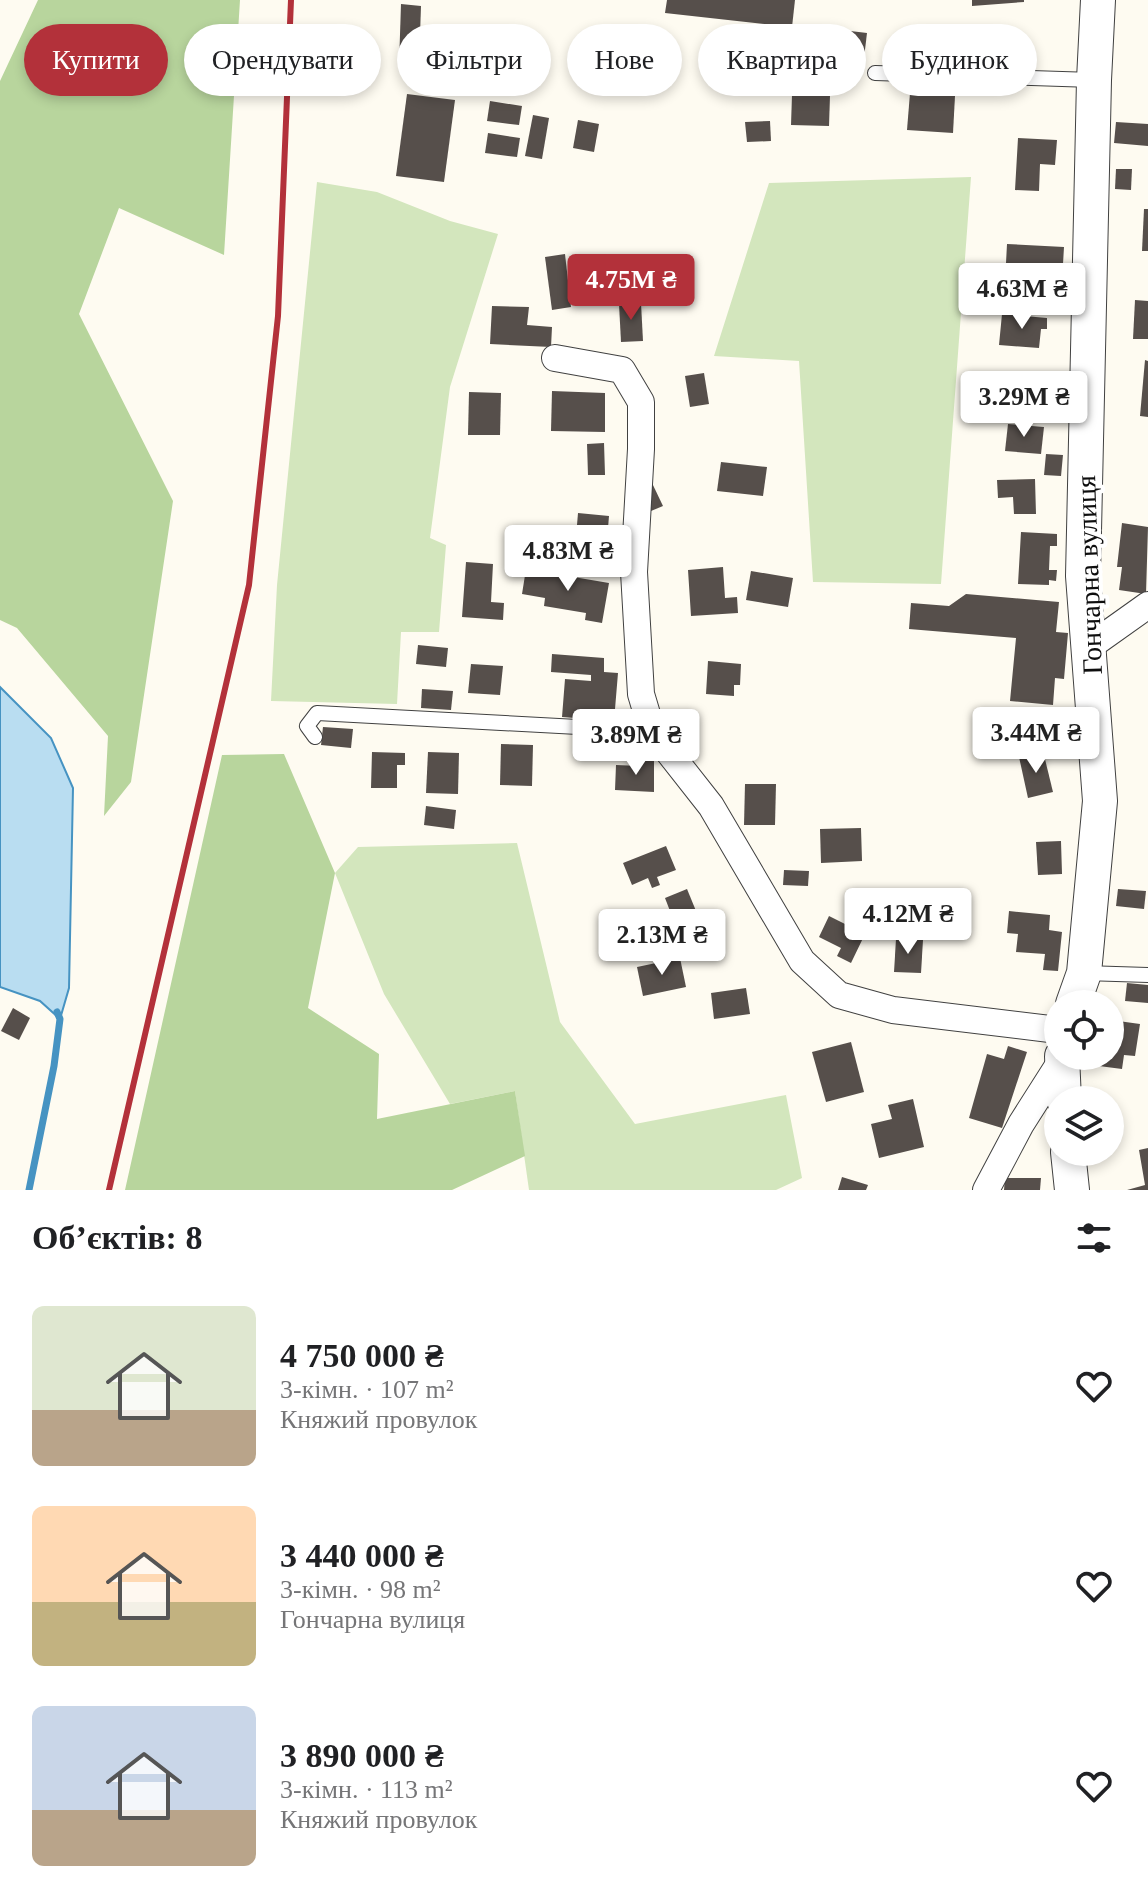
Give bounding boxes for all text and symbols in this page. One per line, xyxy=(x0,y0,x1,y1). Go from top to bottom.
chip: Купити xyxy=(24,24,168,96)
chip: Орендувати xyxy=(184,24,381,96)
chip: Фільтри xyxy=(397,24,551,96)
chip: Нове xyxy=(567,24,682,96)
chip: Квартира xyxy=(698,24,866,96)
chip: Будинок xyxy=(882,24,1037,96)
pin: 4.75M ₴ xyxy=(557,254,705,322)
pin: 4.63M ₴ xyxy=(948,263,1096,331)
text: 4.75M ₴ xyxy=(586,265,677,294)
text: 4.63M ₴ xyxy=(977,274,1068,303)
pin: 3.29M ₴ xyxy=(950,371,1098,439)
text: 3.29M ₴ xyxy=(979,382,1070,411)
street label: Гончарна вулиця xyxy=(1070,475,1108,675)
pin: 4.83M ₴ xyxy=(494,525,642,593)
text: 4.83M ₴ xyxy=(523,536,614,565)
pin: 3.44M ₴ xyxy=(962,707,1110,775)
pin: 3.89M ₴ xyxy=(562,709,710,777)
text: 3.44M ₴ xyxy=(991,718,1082,747)
text: 3.89M ₴ xyxy=(591,720,682,749)
pin: 4.12M ₴ xyxy=(834,888,982,956)
text: 4.12M ₴ xyxy=(863,899,954,928)
pin: 2.13M ₴ xyxy=(588,909,736,977)
text: 2.13M ₴ xyxy=(617,920,708,949)
map controls xyxy=(1044,990,1124,1166)
button: locate xyxy=(1044,990,1124,1070)
button: layers xyxy=(1044,1086,1124,1166)
icon: filters xyxy=(1072,1216,1116,1260)
text: Об’єктів: 8 xyxy=(32,1219,202,1256)
text: 4 750 000 ₴ xyxy=(280,1337,443,1374)
icon: home xyxy=(96,1338,192,1434)
icon: heart xyxy=(1072,1364,1116,1408)
text: 3-кімн. · 107 m² xyxy=(280,1375,454,1404)
text: Княжий провулок xyxy=(280,1405,477,1434)
text: 3 440 000 ₴ xyxy=(280,1537,443,1574)
icon: home xyxy=(96,1538,192,1634)
icon: heart xyxy=(1072,1564,1116,1608)
text: 3-кімн. · 98 m² xyxy=(280,1575,441,1604)
text: Гончарна вулиця xyxy=(280,1605,465,1634)
text: 3 890 000 ₴ xyxy=(280,1737,443,1774)
icon: home xyxy=(96,1738,192,1834)
icon: heart xyxy=(1072,1764,1116,1808)
text: 3-кімн. · 113 m² xyxy=(280,1775,453,1804)
text: Княжий провулок xyxy=(280,1805,477,1834)

